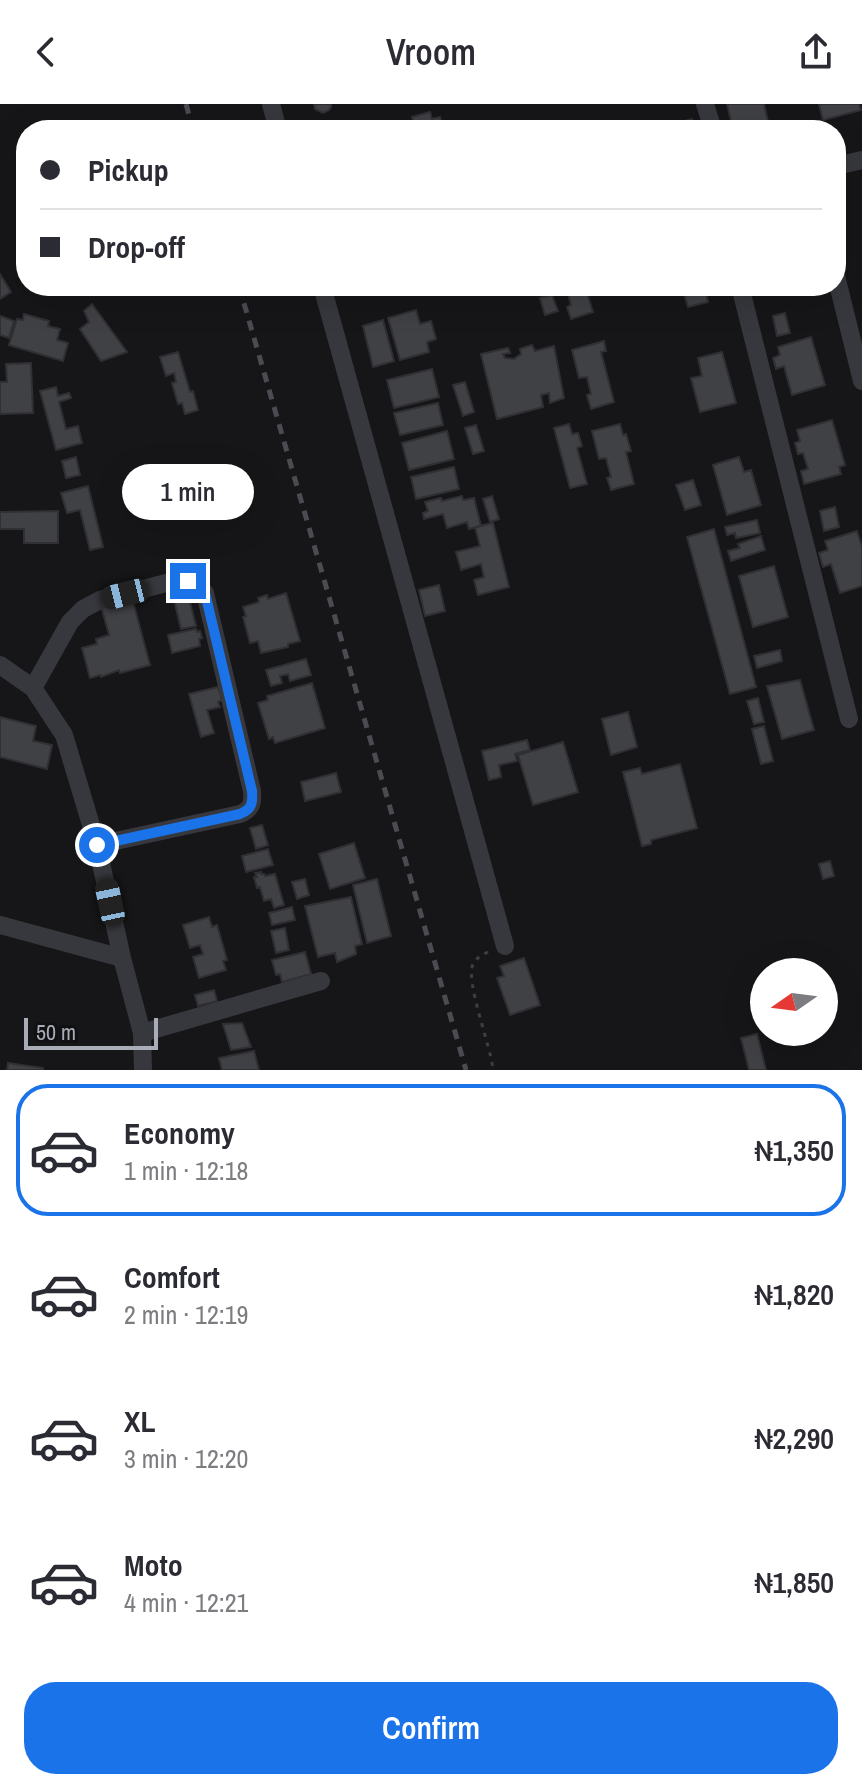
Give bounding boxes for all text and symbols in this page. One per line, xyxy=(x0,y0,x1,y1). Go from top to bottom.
text: Vroom xyxy=(386,28,476,76)
icon: back xyxy=(24,30,68,74)
icon: share xyxy=(794,30,838,74)
text: Pickup xyxy=(88,150,169,190)
text: Drop-off xyxy=(88,227,185,267)
callout: 1 min xyxy=(122,465,254,521)
text: 1 min xyxy=(161,474,215,509)
route end xyxy=(170,563,206,599)
car xyxy=(99,577,151,611)
route start xyxy=(79,827,115,863)
car xyxy=(93,876,127,928)
north arrow xyxy=(750,958,838,1046)
map controls xyxy=(750,958,838,1046)
scale bar xyxy=(24,1014,158,1050)
text: 50 m xyxy=(36,1017,76,1047)
text: Economy xyxy=(124,1113,235,1153)
icon: car xyxy=(28,1114,100,1186)
text: ₦1,350 xyxy=(755,1130,834,1170)
text: 1 min · 12:18 xyxy=(124,1153,248,1188)
text: Comfort xyxy=(124,1257,220,1297)
icon: car xyxy=(28,1258,100,1330)
text: ₦1,820 xyxy=(755,1274,834,1314)
text: 2 min · 12:19 xyxy=(124,1297,248,1332)
text: XL xyxy=(124,1401,155,1441)
icon: car xyxy=(28,1402,100,1474)
text: ₦2,290 xyxy=(755,1418,834,1458)
text: 3 min · 12:20 xyxy=(124,1441,248,1476)
text: Moto xyxy=(124,1545,183,1585)
icon: car xyxy=(28,1546,100,1618)
text: ₦1,850 xyxy=(755,1562,834,1602)
text: 4 min · 12:21 xyxy=(124,1585,248,1620)
button: Confirm xyxy=(24,1682,838,1774)

